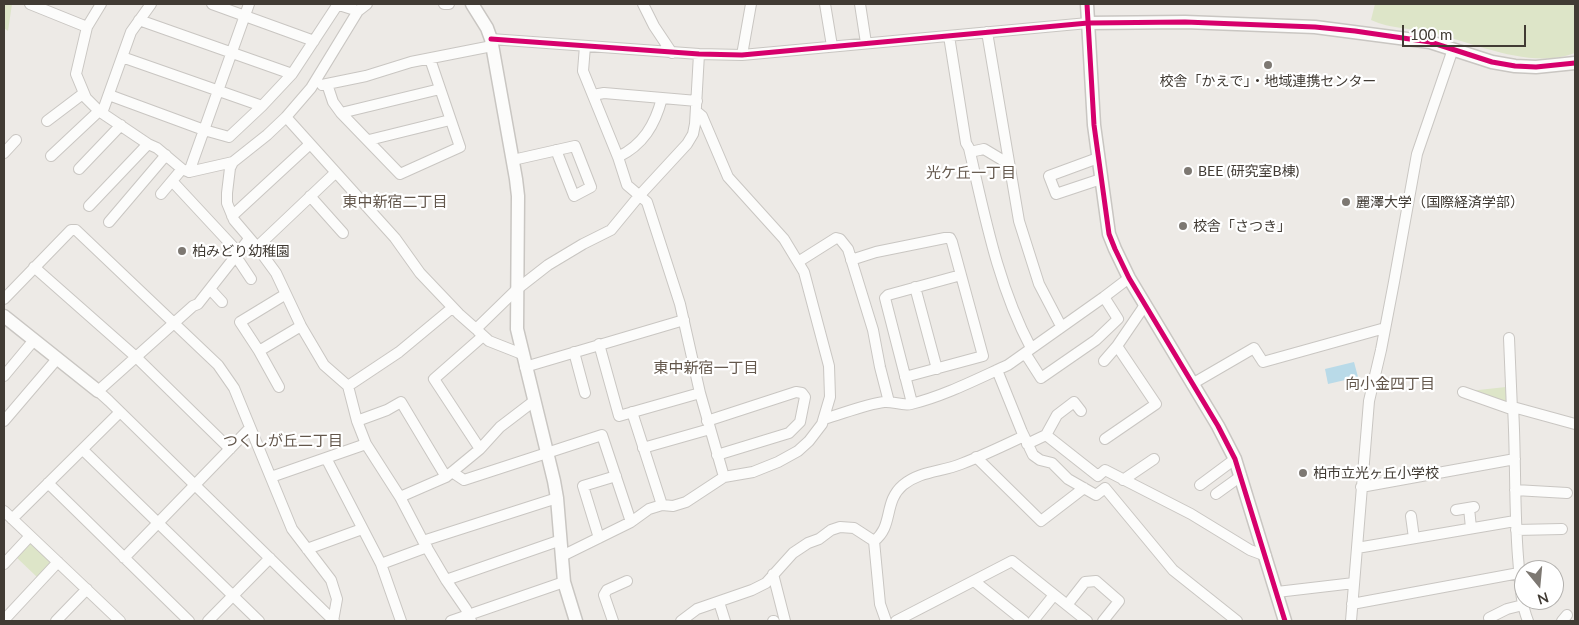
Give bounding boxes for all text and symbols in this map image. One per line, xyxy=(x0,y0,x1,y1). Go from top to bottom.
scale bar xyxy=(1404,15,1528,47)
text: 100 m xyxy=(1410,25,1452,43)
marker: 校舎「かえで」・地域連携センター xyxy=(1262,59,1274,71)
place label: 校舎「かえで」・地域連携センター xyxy=(1160,73,1376,89)
place label: BEE (研究室B棟) xyxy=(1198,163,1299,179)
district label: 光ケ丘一丁目 xyxy=(926,164,1016,182)
marker: BEE (研究室B棟) xyxy=(1182,165,1194,177)
district label: 東中新宿二丁目 xyxy=(343,193,447,211)
place label: 麗澤大学（国際経済学部） xyxy=(1356,194,1524,210)
marker: 麗澤大学（国際経済学部） xyxy=(1340,196,1352,208)
place label: 校舎「さつき」 xyxy=(1193,218,1291,234)
marker: 校舎「さつき」 xyxy=(1177,220,1189,232)
place label: 柏みどり幼稚園 xyxy=(192,243,290,259)
marker: 柏みどり幼稚園 xyxy=(176,245,188,257)
district label: 東中新宿一丁目 xyxy=(654,359,758,377)
district label: 向小金四丁目 xyxy=(1345,375,1435,393)
district label: つくしが丘二丁目 xyxy=(223,432,343,450)
place label: 柏市立光ヶ丘小学校 xyxy=(1313,465,1439,481)
marker: 柏市立光ヶ丘小学校 xyxy=(1297,467,1309,479)
north arrow xyxy=(1514,560,1564,610)
text: N xyxy=(1536,589,1551,609)

